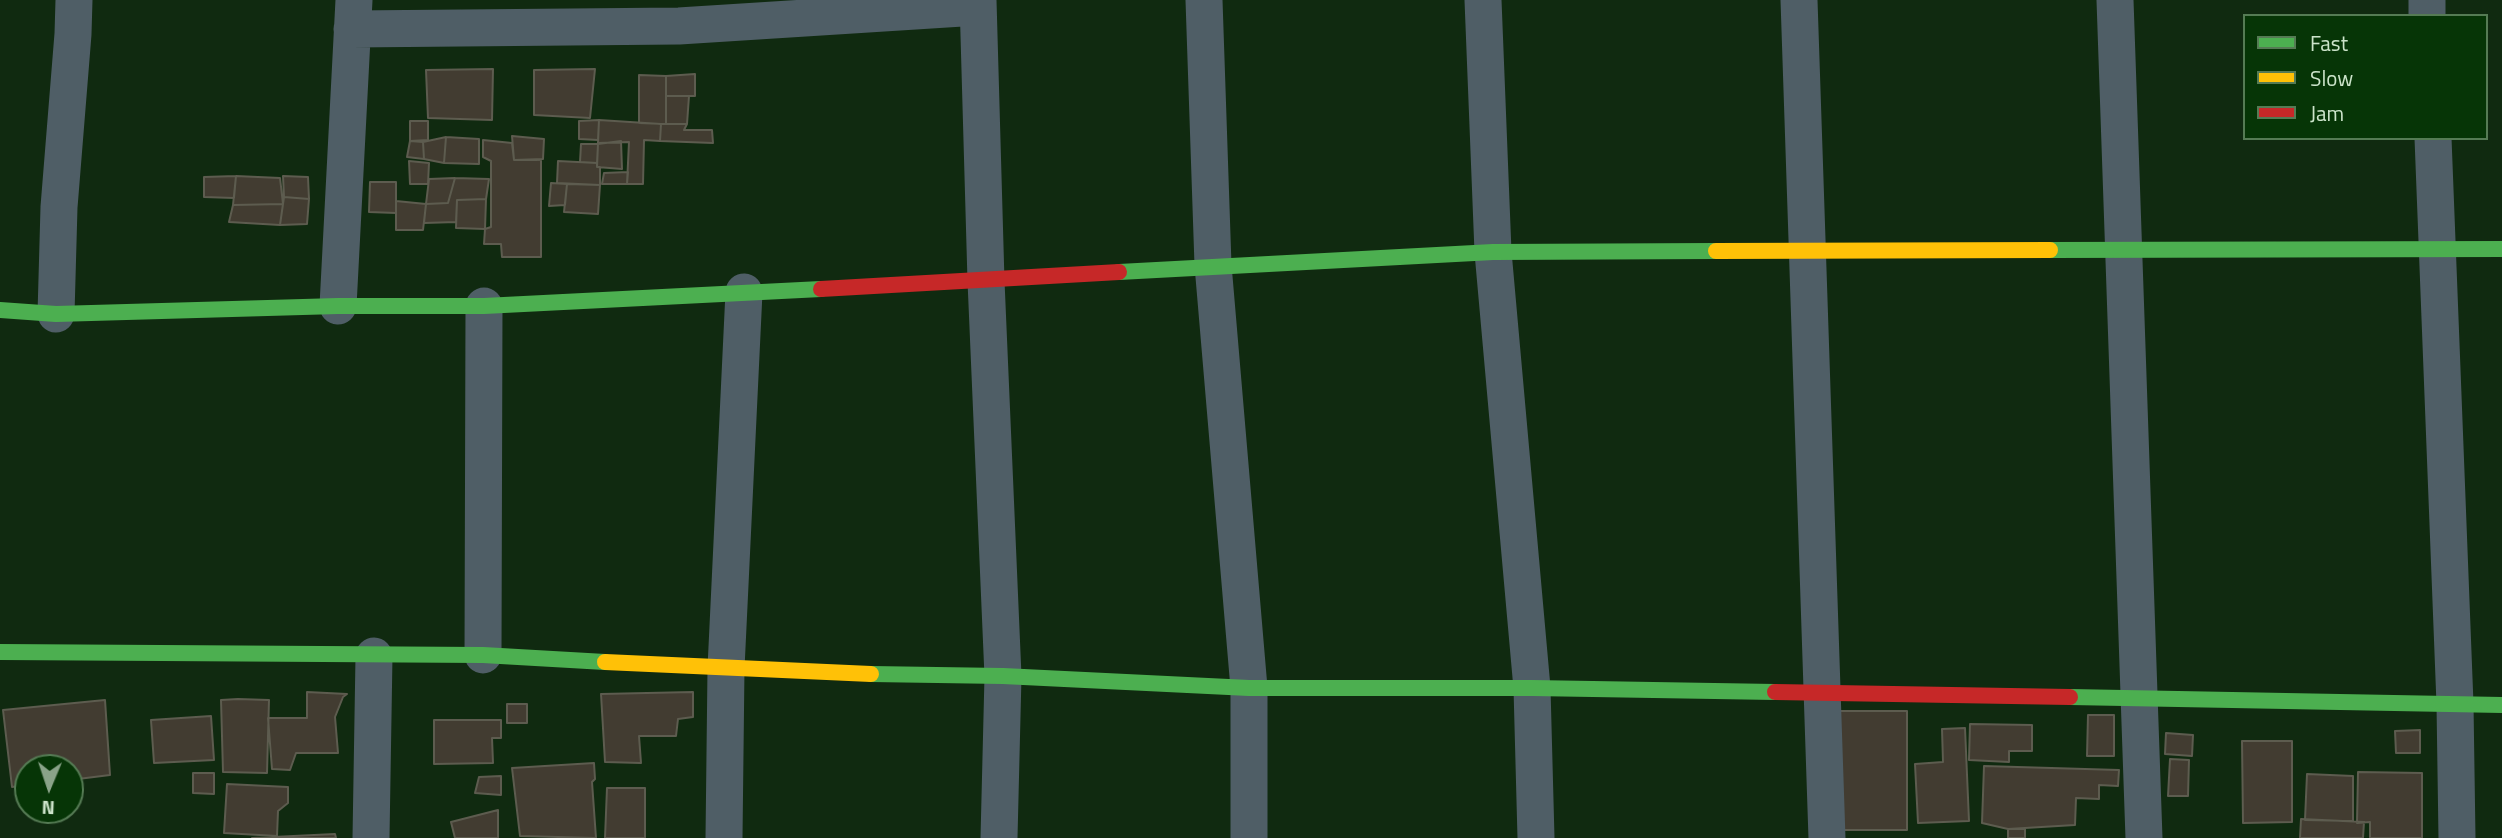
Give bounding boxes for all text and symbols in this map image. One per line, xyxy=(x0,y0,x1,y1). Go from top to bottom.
legend xyxy=(2243,14,2488,140)
text: Fast xyxy=(2310,27,2348,59)
text: Slow xyxy=(2310,62,2353,94)
text: Jam xyxy=(2310,97,2344,129)
north arrow xyxy=(14,754,84,824)
text: N xyxy=(41,794,55,823)

